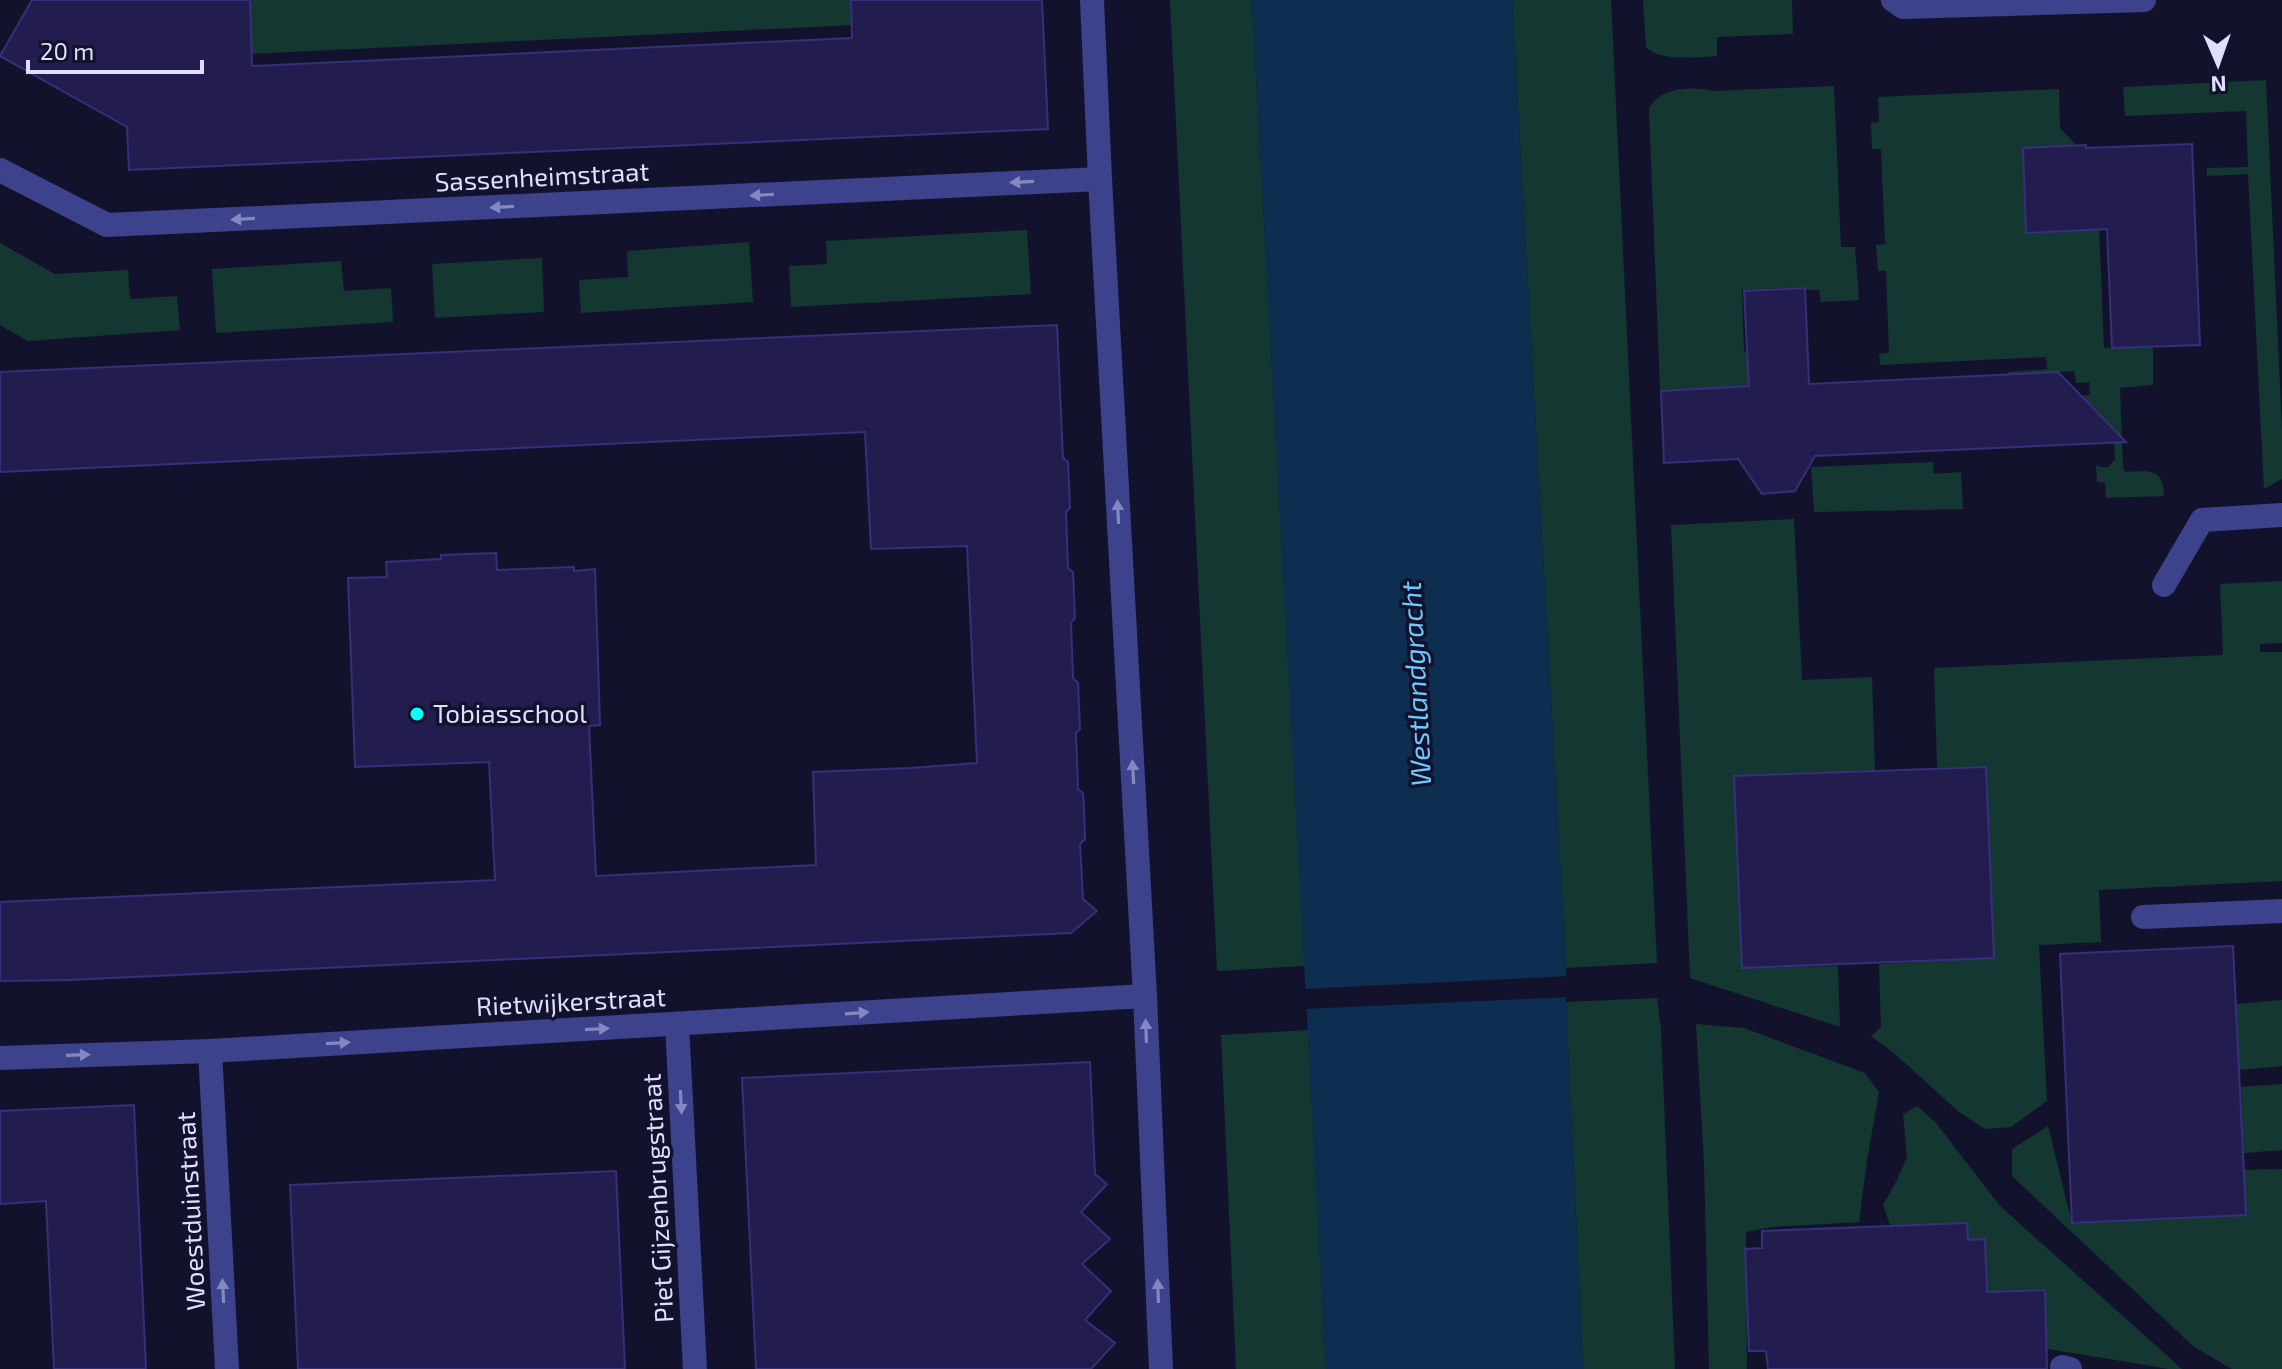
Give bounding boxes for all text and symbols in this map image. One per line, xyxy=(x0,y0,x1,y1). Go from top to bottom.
scale bar xyxy=(28,24,202,74)
north arrow xyxy=(2178,24,2258,104)
text: 20 m xyxy=(40,36,94,65)
text: N xyxy=(2210,72,2227,98)
street label: Sassenheimstraat xyxy=(434,154,650,197)
one-way arrow xyxy=(1009,176,1034,189)
one-way arrow xyxy=(749,188,774,201)
one-way arrow xyxy=(489,200,514,213)
one-way arrow xyxy=(230,212,255,225)
one-way arrow xyxy=(1111,499,1124,524)
water label: Westlandgracht xyxy=(1393,580,1437,788)
place label: Tobiasschool xyxy=(433,697,587,728)
marker: Tobiasschool xyxy=(408,705,426,723)
one-way arrow xyxy=(1126,759,1139,784)
street label: Rietwijkerstraat xyxy=(475,980,667,1021)
one-way arrow xyxy=(845,1007,870,1020)
one-way arrow xyxy=(1140,1018,1153,1043)
one-way arrow xyxy=(585,1022,610,1035)
one-way arrow xyxy=(326,1037,351,1050)
one-way arrow xyxy=(66,1049,91,1062)
street label: Piet Gijzenbrugstraat xyxy=(634,1073,679,1324)
one-way arrow xyxy=(675,1090,688,1115)
street label: Woestduinstraat xyxy=(169,1111,210,1311)
one-way arrow xyxy=(216,1278,229,1303)
one-way arrow xyxy=(1151,1278,1164,1303)

